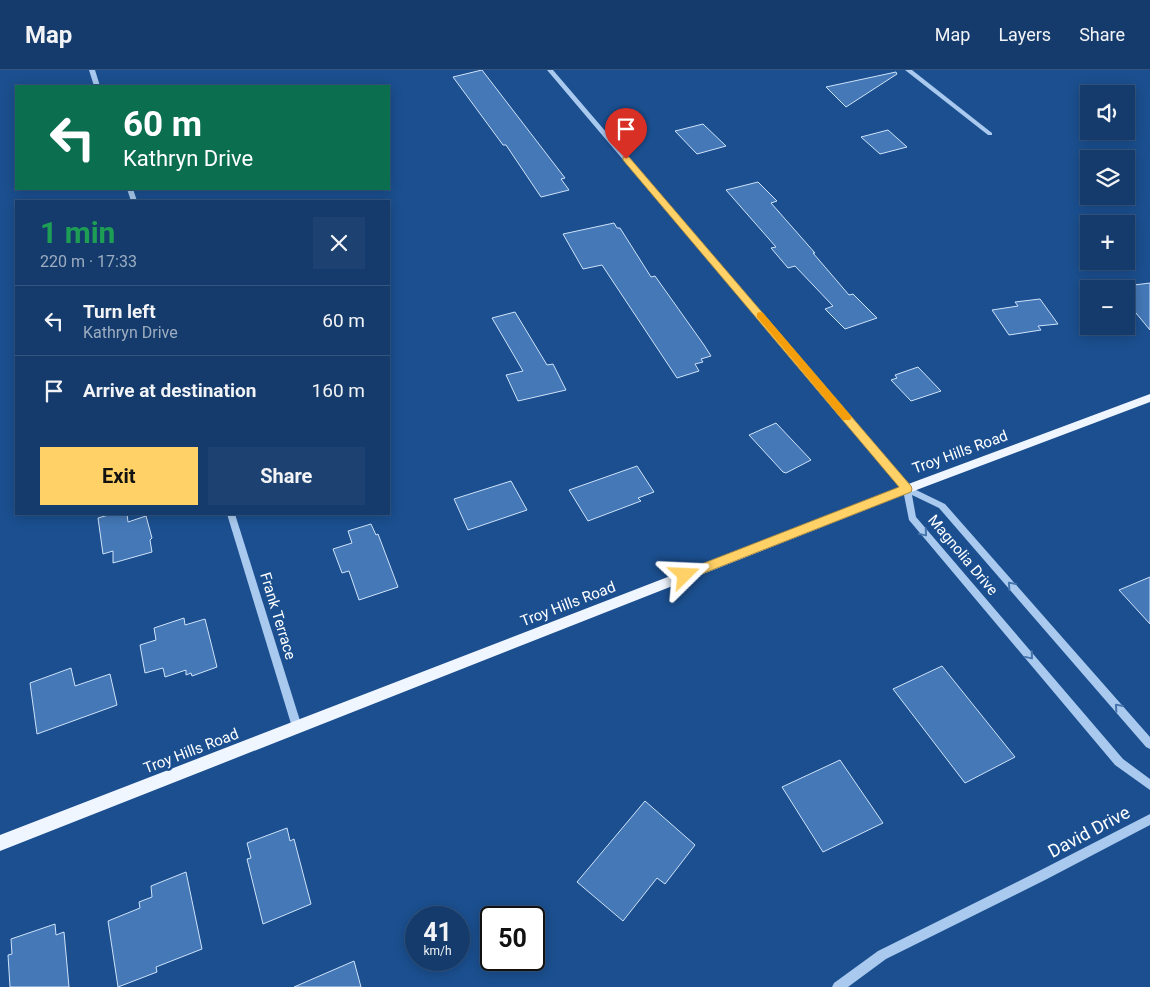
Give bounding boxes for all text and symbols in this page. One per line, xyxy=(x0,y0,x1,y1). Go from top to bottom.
text: Map xyxy=(25,21,72,49)
text: Map xyxy=(935,24,970,45)
text: Layers xyxy=(998,24,1051,45)
text: Share xyxy=(1079,24,1125,45)
map controls xyxy=(1080,85,1135,335)
button: sound xyxy=(1080,85,1135,140)
text: 60 m xyxy=(123,104,202,145)
icon: left xyxy=(40,105,105,170)
pin xyxy=(605,108,647,159)
icon: arrive xyxy=(612,115,640,143)
text: Kathryn Drive xyxy=(123,146,253,171)
button: layers xyxy=(1080,150,1135,205)
text: 1 min xyxy=(40,215,115,250)
button: + xyxy=(1080,215,1135,270)
button: close xyxy=(313,217,365,269)
text: 220 m · 17:33 xyxy=(40,252,137,271)
button: − xyxy=(1080,280,1135,335)
text: Turn left xyxy=(83,300,156,323)
icon: left xyxy=(40,307,68,335)
text: 60 m xyxy=(322,309,365,332)
text: Kathryn Drive xyxy=(83,323,178,342)
icon: arrive xyxy=(40,377,68,405)
text: Arrive at destination xyxy=(83,379,256,402)
text: 160 m xyxy=(312,379,365,402)
street label: Troy Hills Road xyxy=(910,426,1010,478)
button: Exit xyxy=(40,447,198,505)
button: Share xyxy=(208,447,365,505)
street label: Magnolia Drive xyxy=(924,511,1002,599)
one-way arrow xyxy=(919,527,928,536)
position arrow xyxy=(658,548,710,600)
street label: Frank Terrace xyxy=(256,570,300,662)
street label: Troy Hills Road xyxy=(518,578,618,630)
one-way arrow xyxy=(1008,582,1017,591)
one-way arrow xyxy=(1024,651,1033,660)
one-way arrow xyxy=(1115,704,1124,713)
street label: Troy Hills Road xyxy=(141,725,241,777)
street label: David Drive xyxy=(1044,801,1133,862)
speed limit sign: 50 xyxy=(480,906,545,971)
text: 41 xyxy=(423,918,452,947)
text: km/h xyxy=(423,944,452,958)

